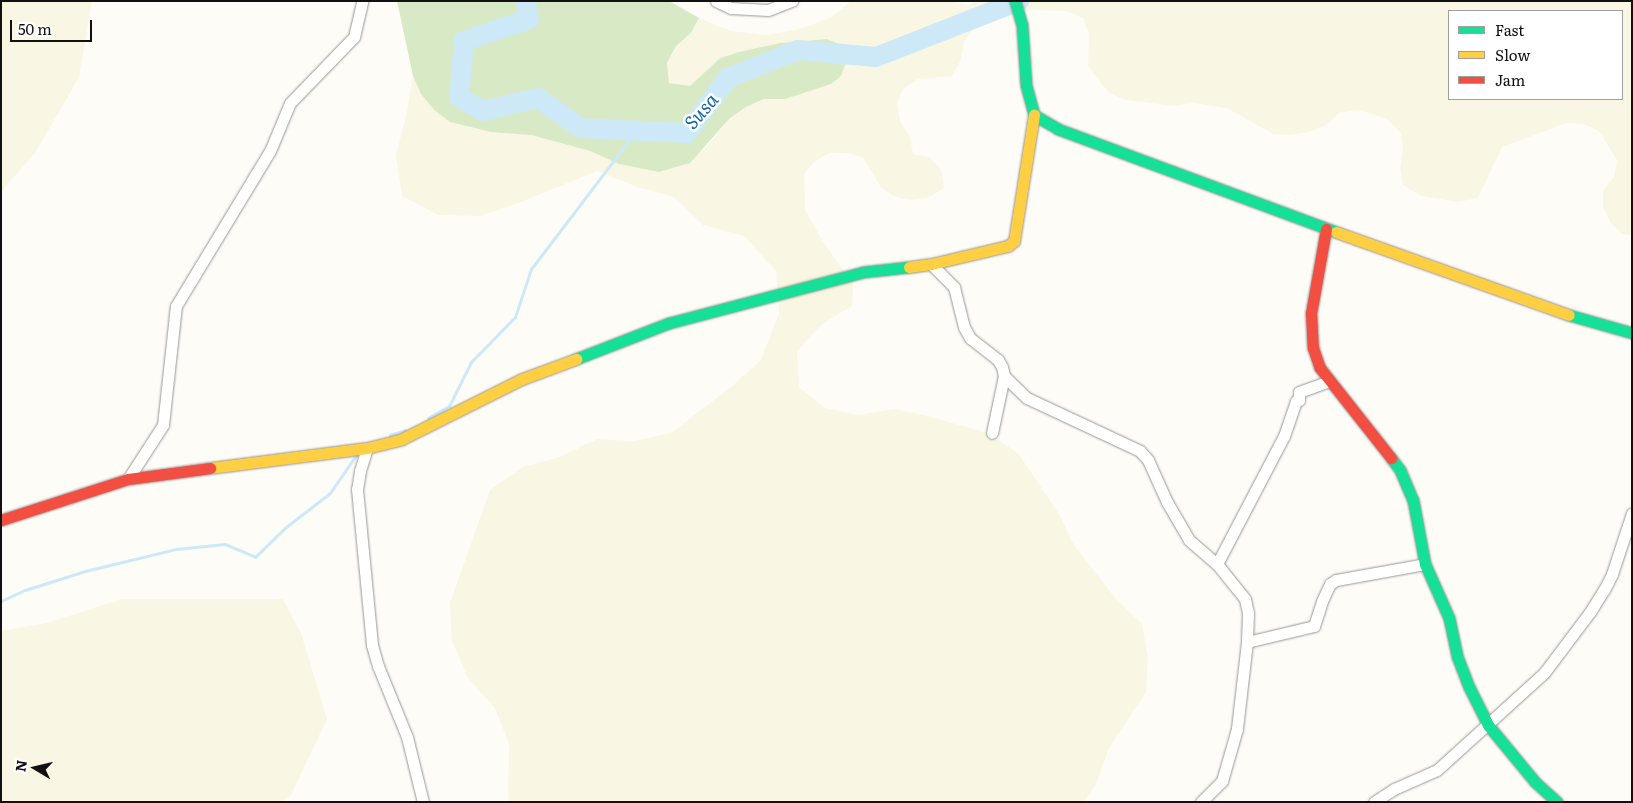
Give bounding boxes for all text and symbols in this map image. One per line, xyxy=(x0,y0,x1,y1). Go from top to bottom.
scale bar xyxy=(12,10,95,42)
legend xyxy=(1448,10,1623,100)
text: 50 m xyxy=(18,17,52,40)
text: Fast xyxy=(1495,18,1524,41)
text: Slow xyxy=(1495,43,1530,66)
text: Jam xyxy=(1495,68,1525,91)
water label: Susa xyxy=(679,89,723,133)
north arrow xyxy=(10,743,60,793)
text: N xyxy=(9,758,31,773)

